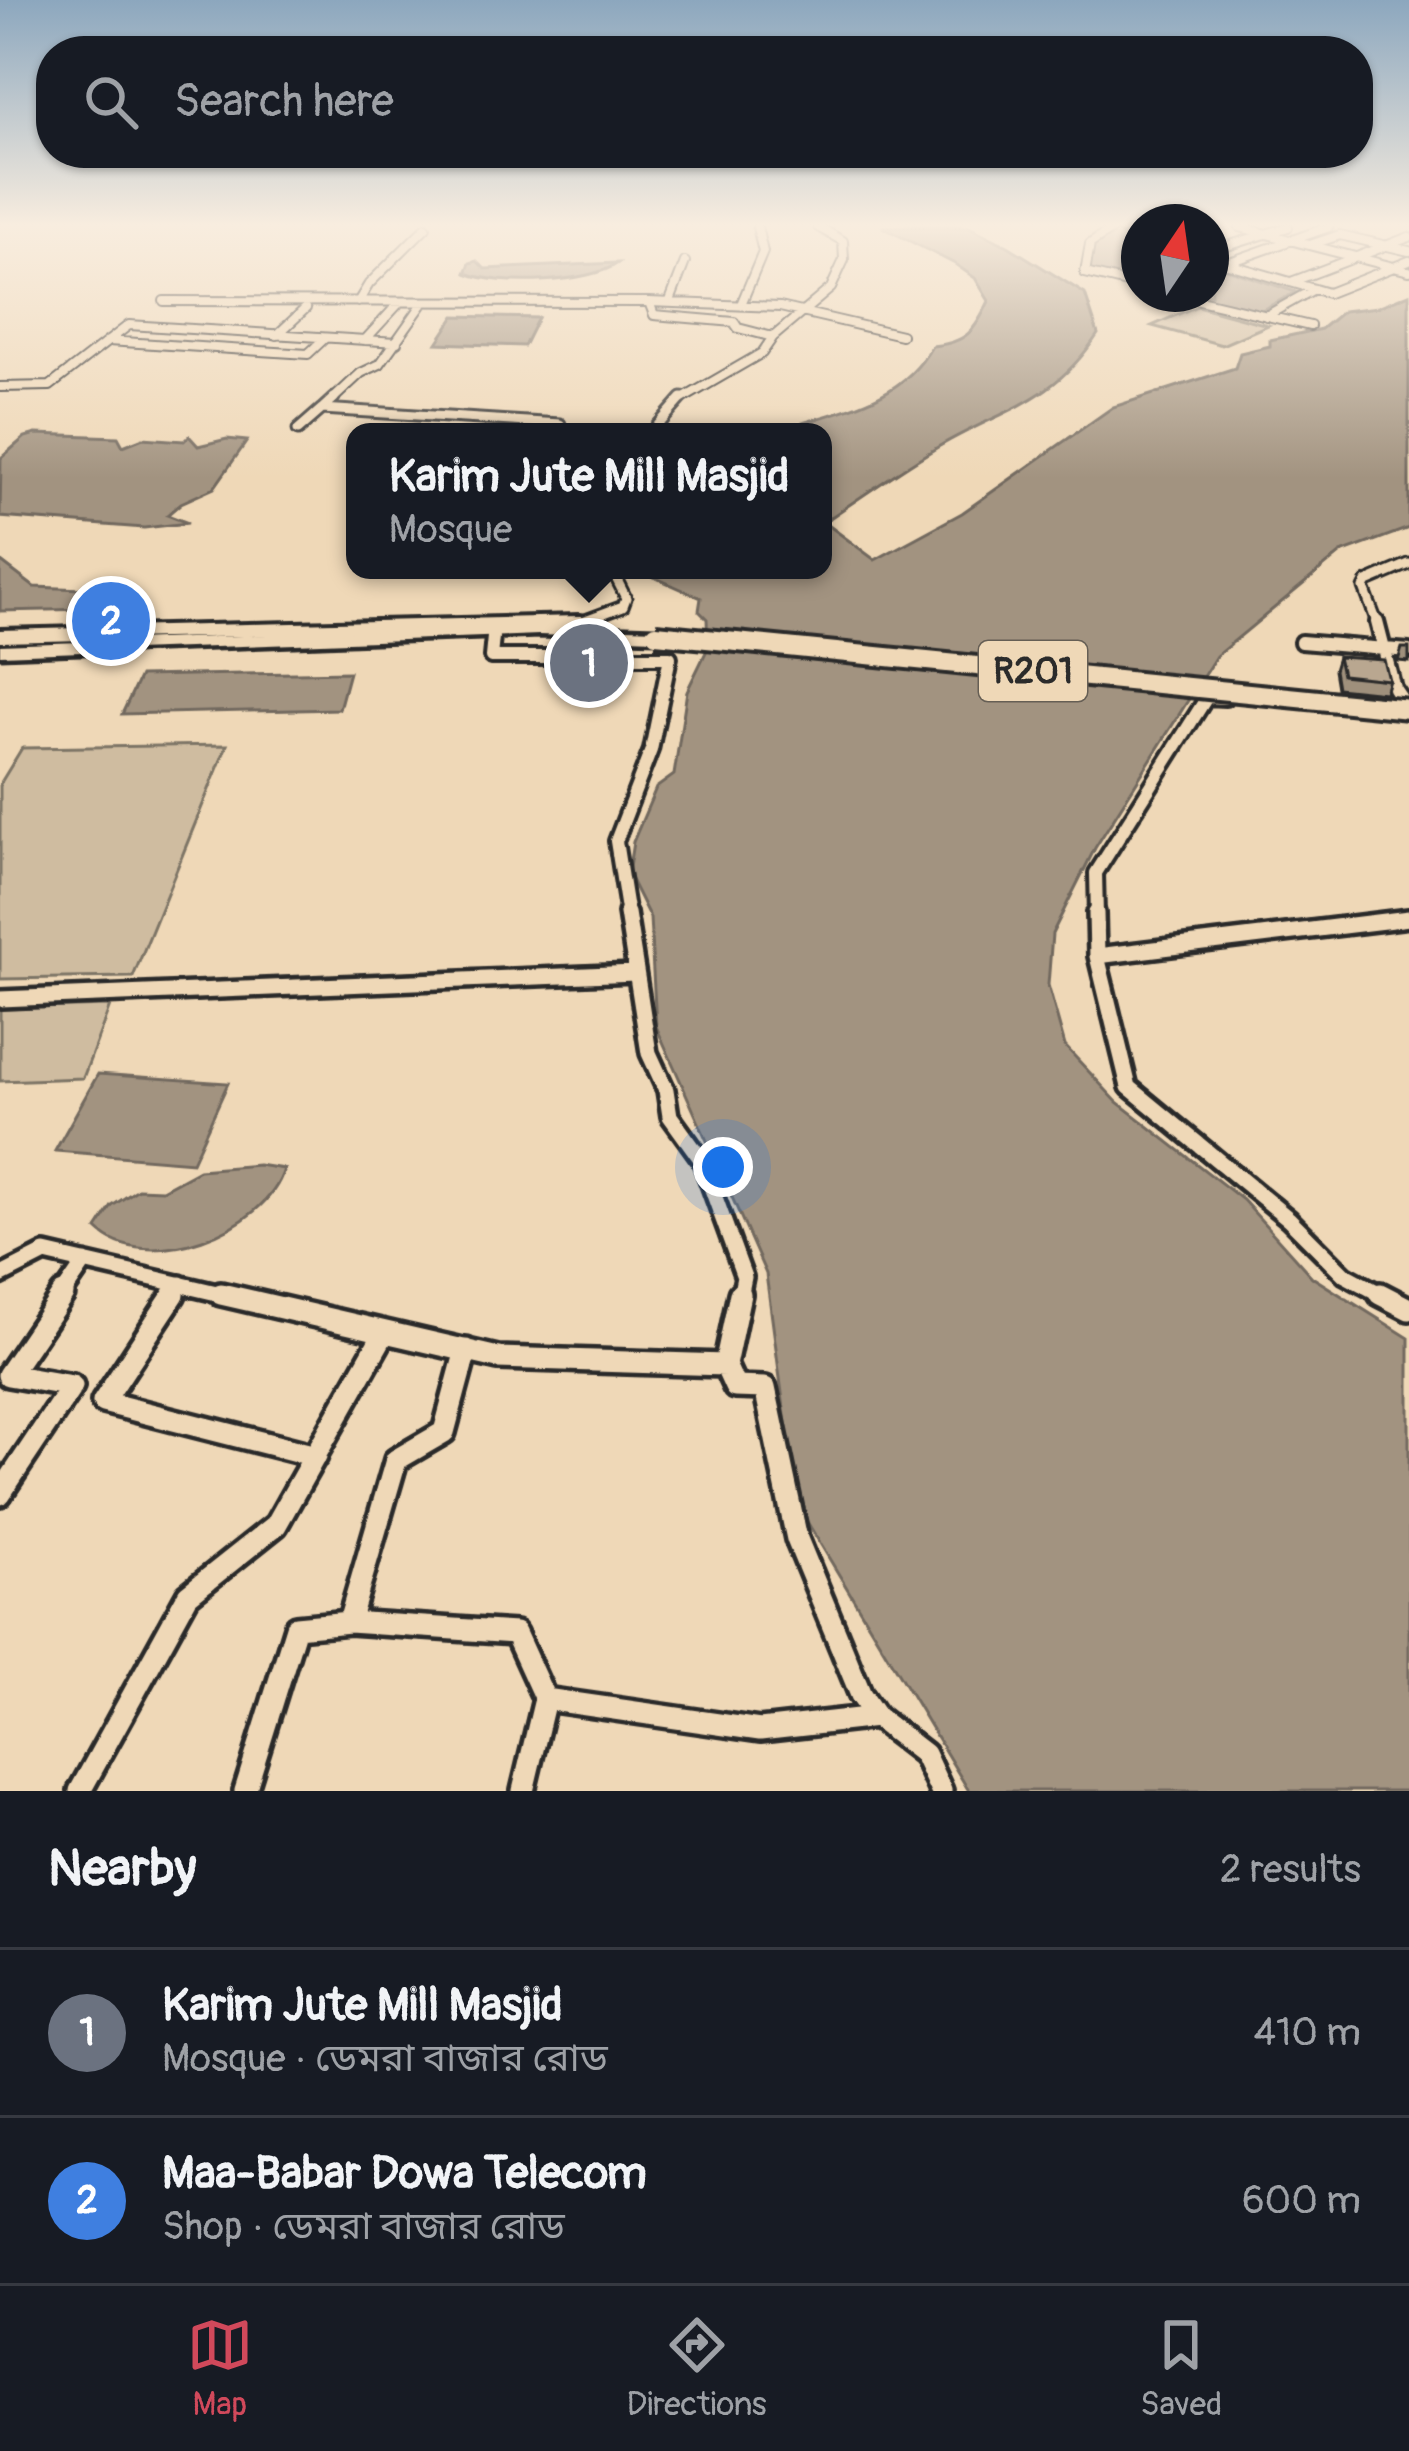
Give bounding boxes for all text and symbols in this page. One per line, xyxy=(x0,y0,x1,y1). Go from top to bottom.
search box xyxy=(36,36,1373,168)
icon: search xyxy=(78,69,144,135)
text: Search here xyxy=(174,74,394,130)
north arrow xyxy=(1121,204,1229,312)
popup xyxy=(346,423,832,579)
text: Karim Jute Mill Masjid xyxy=(389,449,789,505)
text: Mosque xyxy=(389,505,512,554)
pin: 2 xyxy=(72,576,150,666)
pin: 1 xyxy=(550,618,628,708)
road number: R201 xyxy=(979,641,1087,701)
your location xyxy=(693,1137,753,1197)
text: Nearby xyxy=(48,1837,196,1901)
text: 2 results xyxy=(1220,1845,1361,1894)
text: Karim Jute Mill Masjid xyxy=(162,1978,563,2034)
text: 1 xyxy=(79,2008,95,2057)
text: 410 m xyxy=(1253,2008,1361,2057)
text: Mosque · ডেমরা বাজার রোড xyxy=(162,2034,608,2083)
text: Maa-Babar Dowa Telecom xyxy=(162,2146,647,2202)
text: 2 xyxy=(76,2176,98,2225)
text: 600 m xyxy=(1242,2176,1361,2225)
text: Shop · ডেমরা বাজার রোড xyxy=(162,2202,565,2251)
tab: Map xyxy=(187,2312,253,2425)
tab: Directions xyxy=(627,2312,767,2425)
tab: Saved xyxy=(1140,2312,1222,2425)

